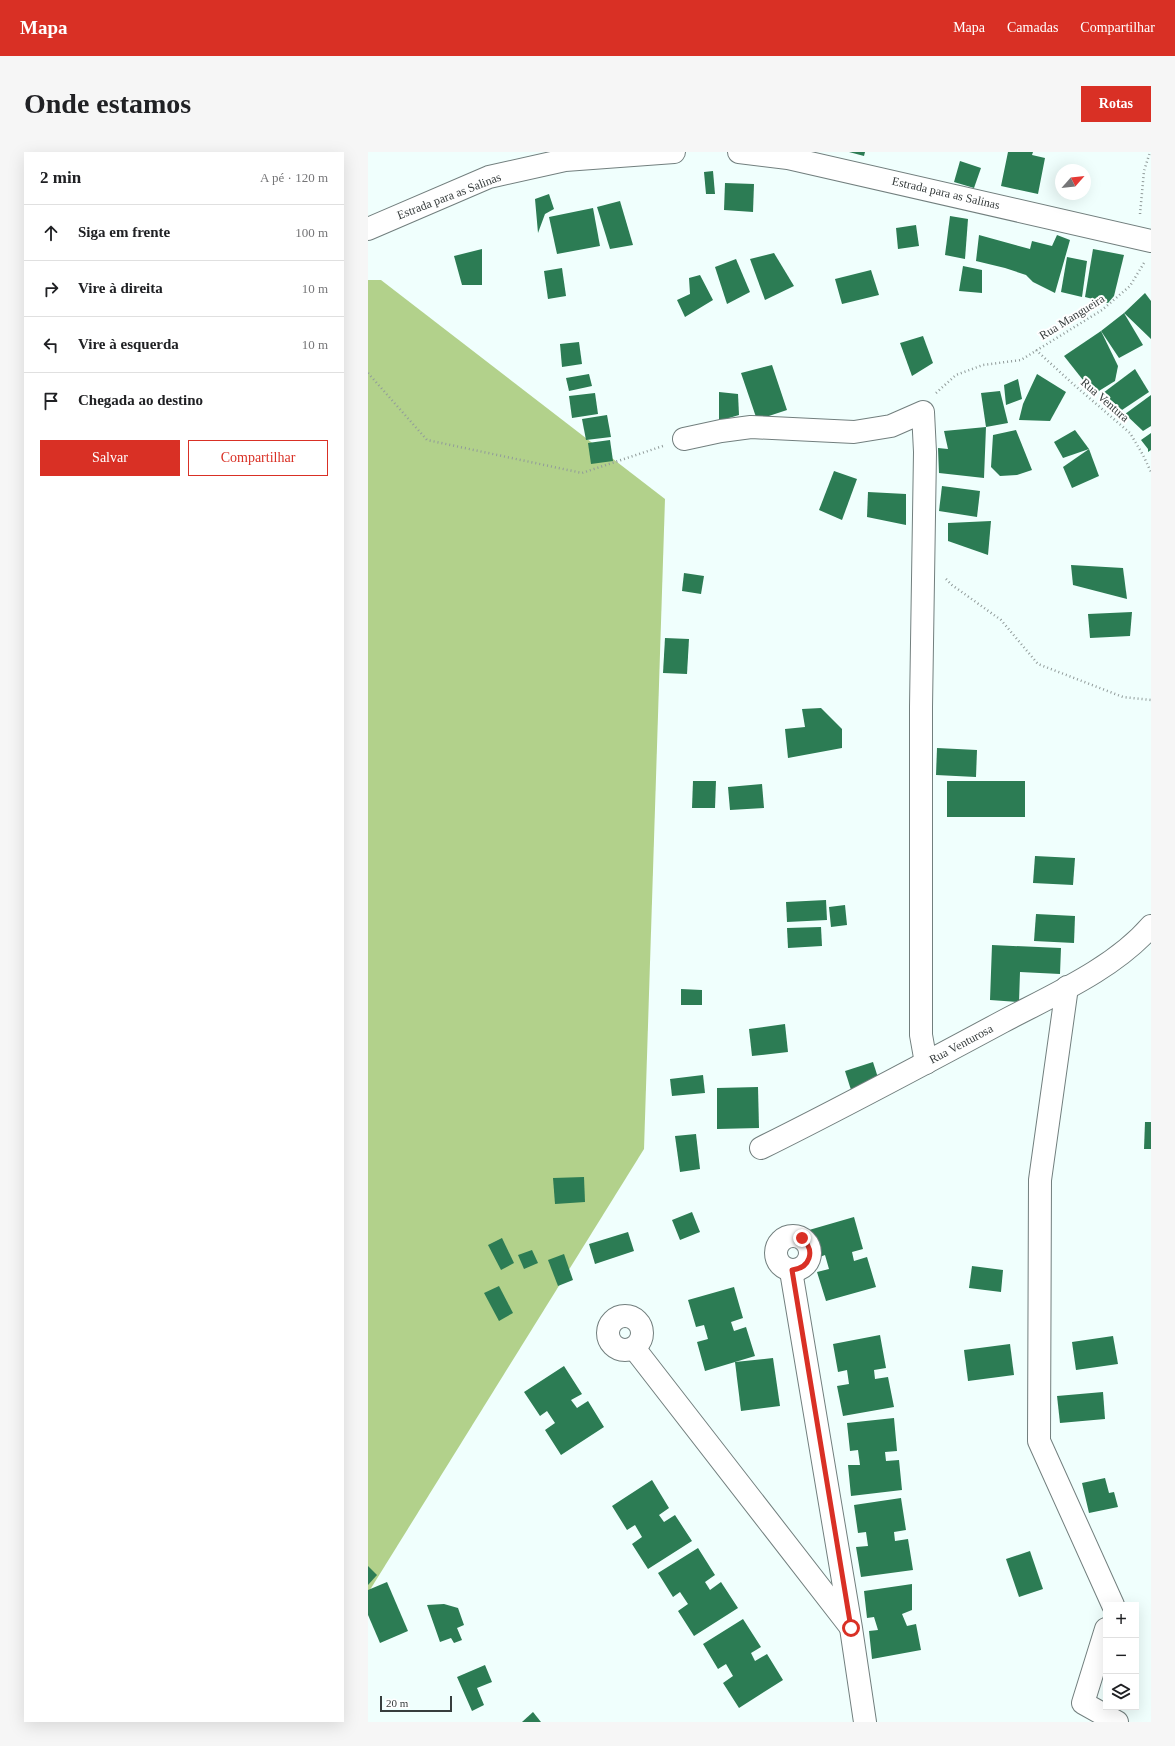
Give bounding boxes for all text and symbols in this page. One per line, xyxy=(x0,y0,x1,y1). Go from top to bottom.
text: Mapa xyxy=(20,17,68,38)
text: Mapa xyxy=(953,20,985,35)
text: Camadas xyxy=(1007,20,1058,35)
text: Compartilhar xyxy=(1080,20,1155,35)
button: Rotas xyxy=(1081,86,1151,122)
text: Onde estamos xyxy=(24,88,191,119)
north arrow xyxy=(1055,164,1091,200)
text: 2 min xyxy=(40,168,81,187)
text: A pé · 120 m xyxy=(260,170,328,185)
street label: Estrada para as Salinas xyxy=(395,170,503,222)
street label: Estrada para as Salinas xyxy=(891,174,1002,212)
icon: ahead xyxy=(40,222,62,244)
text: Siga em frente xyxy=(78,224,170,240)
text: 100 m xyxy=(295,225,328,240)
icon: right xyxy=(40,278,62,300)
text: Vire à direita xyxy=(78,280,163,296)
text: 10 m xyxy=(302,281,328,296)
street label: Rua Mangueira xyxy=(1037,291,1108,343)
icon: left xyxy=(40,334,62,356)
text: Vire à esquerda xyxy=(78,336,179,352)
text: 10 m xyxy=(302,337,328,352)
street label: Rua Ventura xyxy=(1078,375,1133,425)
icon: arrive xyxy=(40,390,62,412)
text: Chegada ao destino xyxy=(78,392,203,408)
button: Salvar xyxy=(40,440,180,476)
button: Compartilhar xyxy=(188,440,328,476)
street label: Rua Venturosa xyxy=(927,1021,996,1067)
route end xyxy=(793,1229,811,1247)
map controls xyxy=(1103,1602,1139,1710)
button: + xyxy=(1103,1602,1139,1638)
route start xyxy=(842,1619,860,1637)
button: − xyxy=(1103,1638,1139,1674)
button: layers xyxy=(1103,1674,1139,1710)
scale bar xyxy=(380,1694,452,1713)
text: 20 m xyxy=(386,1697,408,1709)

